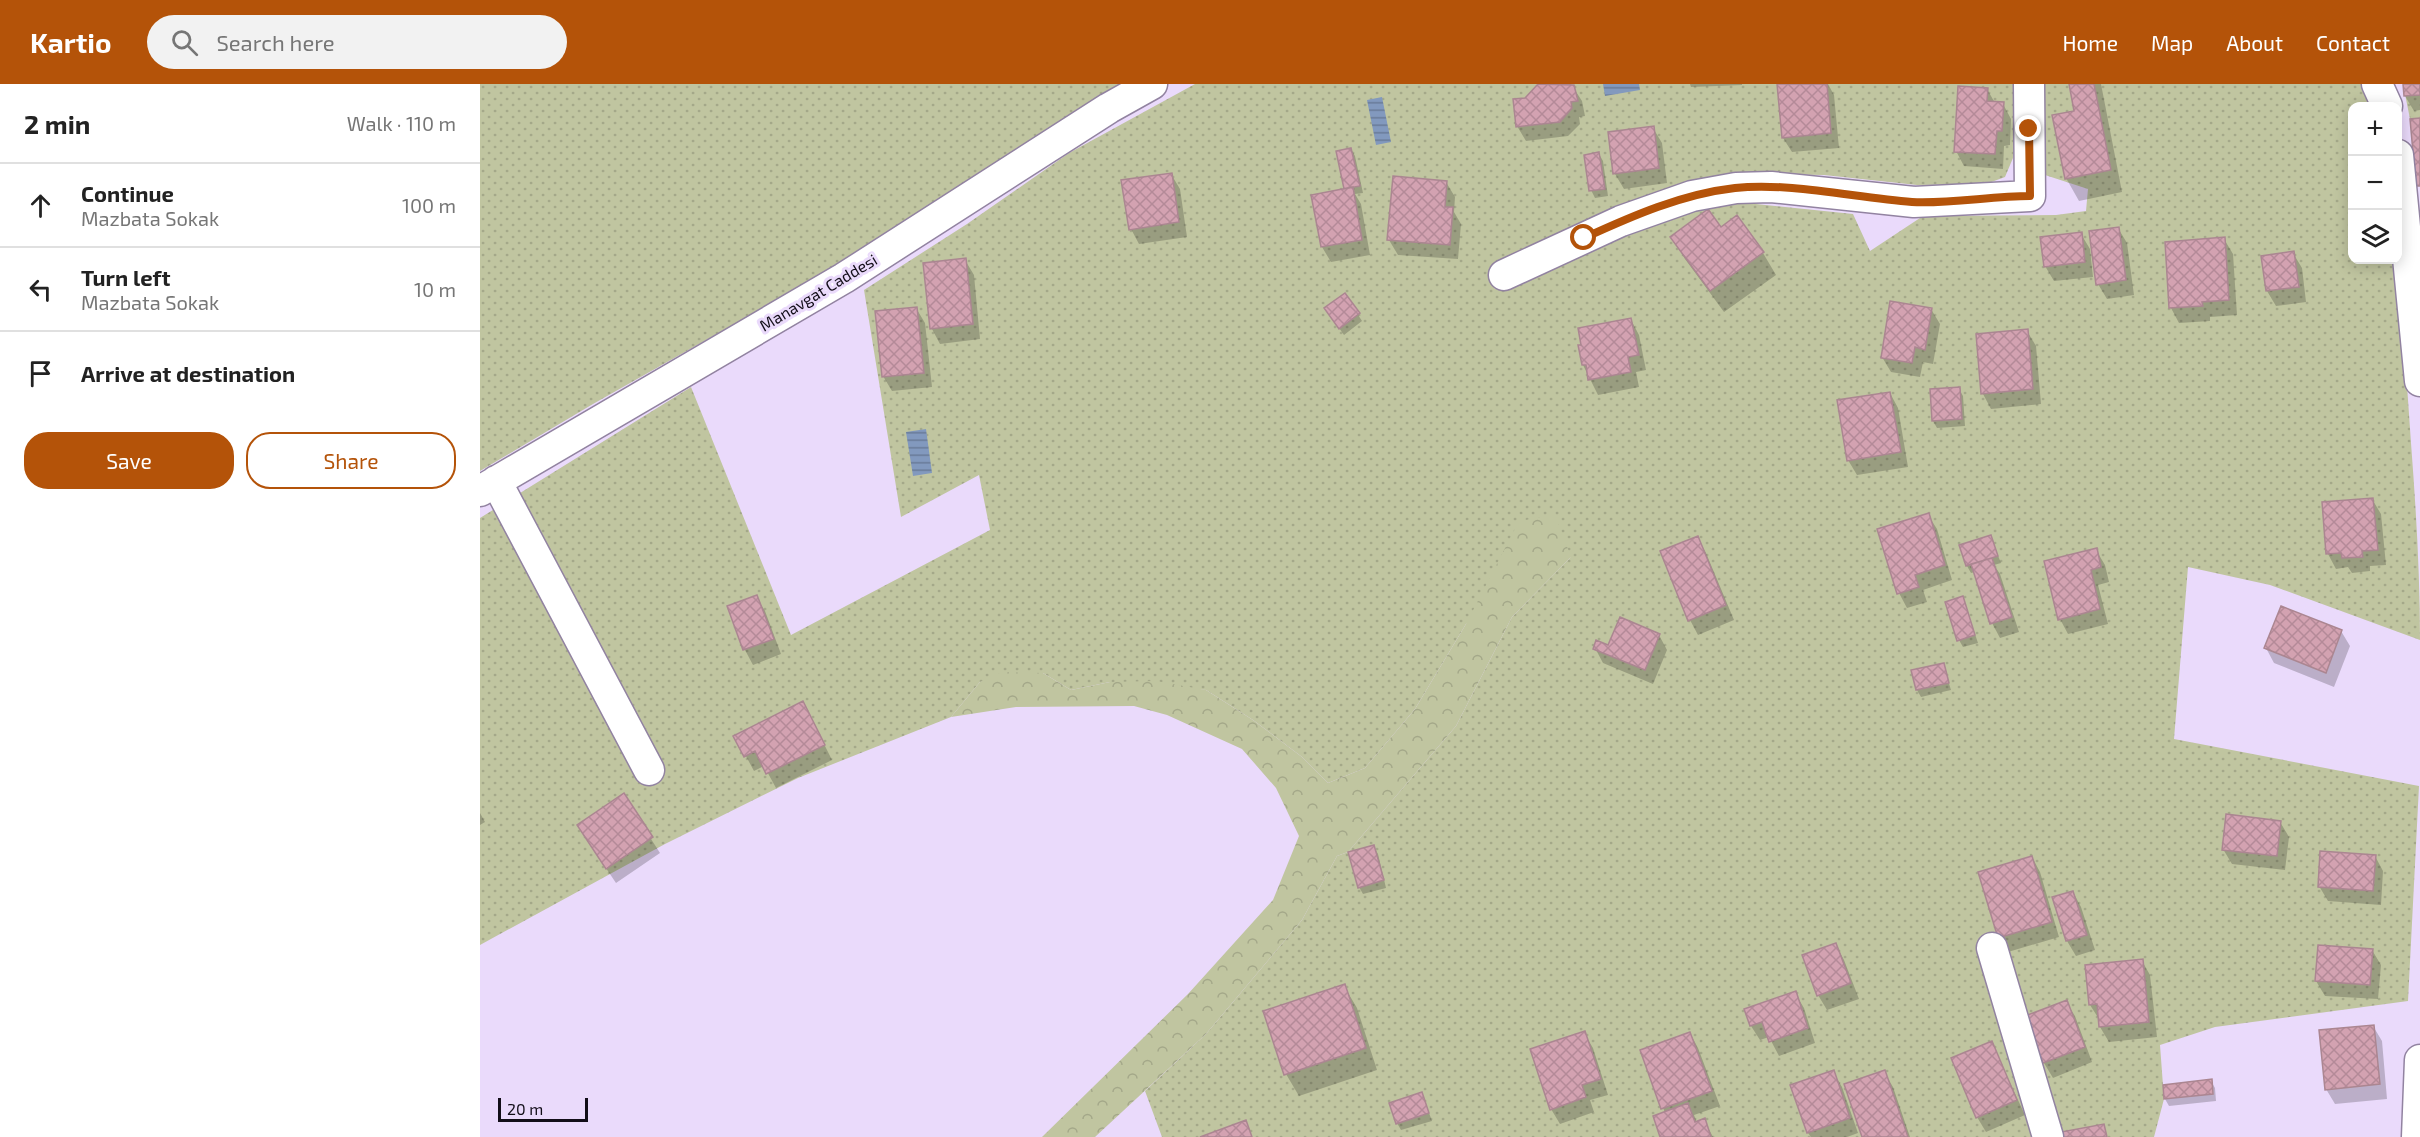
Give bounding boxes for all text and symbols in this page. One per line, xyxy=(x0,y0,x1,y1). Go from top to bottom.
search box xyxy=(147,15,567,69)
text: Kartio xyxy=(30,25,111,59)
icon: search xyxy=(168,26,201,59)
text: Search here xyxy=(216,29,335,55)
text: Home xyxy=(2062,30,2118,55)
text: Map xyxy=(2151,30,2193,55)
text: About xyxy=(2226,30,2283,55)
text: Contact xyxy=(2316,30,2390,55)
map controls xyxy=(2348,102,2402,264)
button: + xyxy=(2348,102,2402,156)
text: 2 min xyxy=(24,108,90,139)
text: Walk · 110 m xyxy=(347,111,456,135)
route end xyxy=(2015,115,2041,141)
button: − xyxy=(2348,156,2402,210)
text: Continue xyxy=(81,180,174,206)
icon: ahead xyxy=(24,189,57,222)
text: 100 m xyxy=(402,193,456,217)
text: Mazbata Sokak xyxy=(81,206,219,230)
button: layers xyxy=(2348,210,2402,264)
route start xyxy=(1570,224,1596,250)
street label: Manavgat Caddesi xyxy=(756,249,880,335)
text: Turn left xyxy=(81,264,170,290)
icon: left xyxy=(24,273,57,306)
text: 10 m xyxy=(414,277,456,301)
text: Mazbata Sokak xyxy=(81,290,219,314)
icon: arrive xyxy=(24,357,57,390)
text: Arrive at destination xyxy=(81,360,295,386)
button: Save xyxy=(24,432,234,489)
button: Share xyxy=(246,432,456,489)
scale bar xyxy=(498,1095,588,1122)
text: 20 m xyxy=(507,1099,543,1118)

